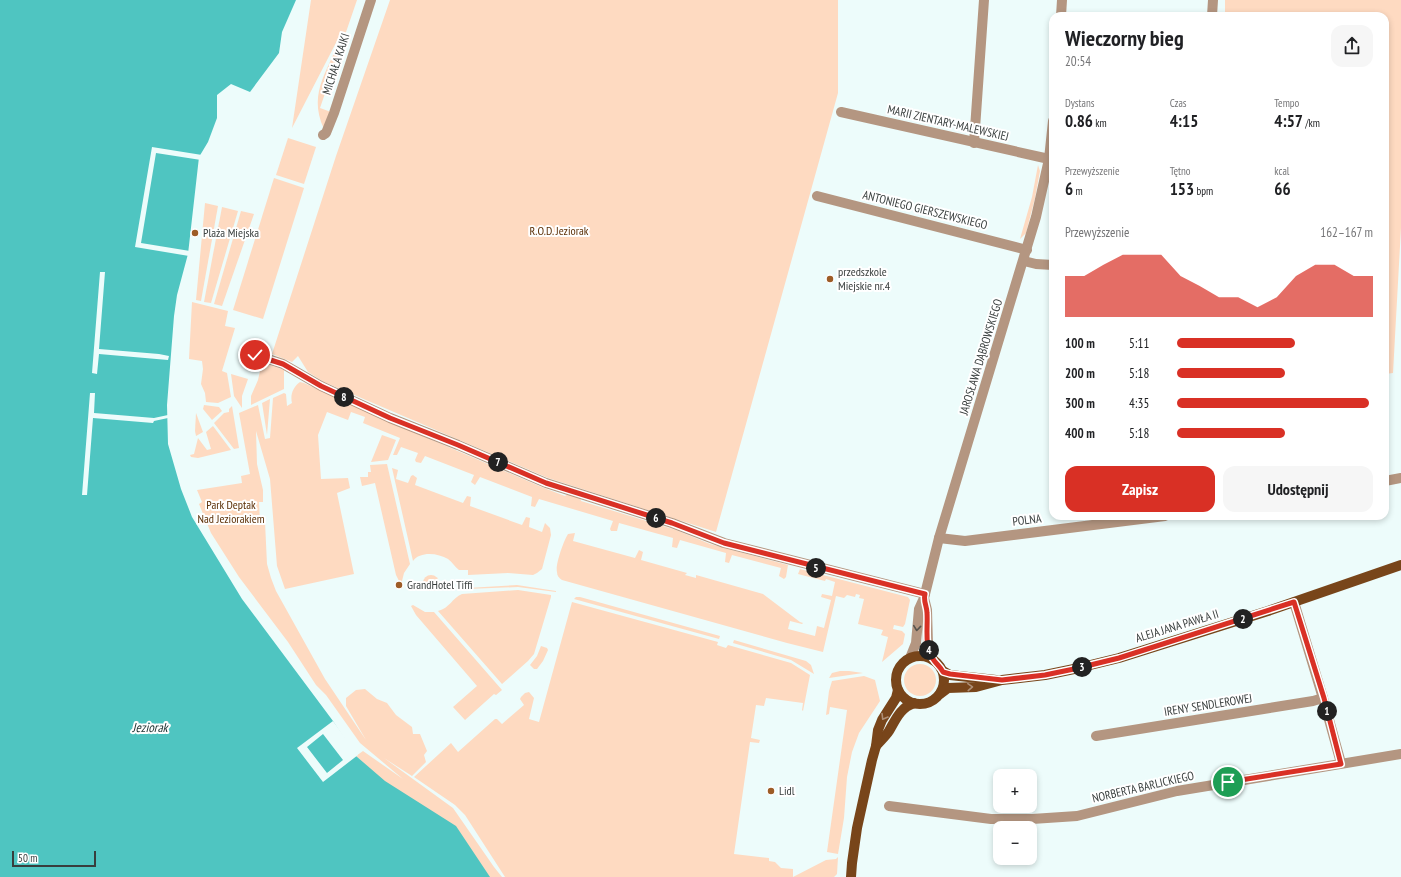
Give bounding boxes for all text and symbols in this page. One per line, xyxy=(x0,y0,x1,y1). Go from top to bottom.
text: Wieczorny bieg xyxy=(1065,24,1184,52)
button: share xyxy=(1331,25,1373,67)
street label: MICHAŁA KAJKI xyxy=(319,31,353,97)
text: 20:54 xyxy=(1065,53,1091,70)
text: Dystans xyxy=(1065,96,1094,110)
text: Czas xyxy=(1170,96,1187,110)
text: Tempo xyxy=(1274,96,1299,110)
street label: MARII ZIENTARY-MALEWSKIEJ xyxy=(886,101,1010,144)
text: 0.86 xyxy=(1065,110,1093,132)
text: 4:15 xyxy=(1170,110,1198,132)
text: 4:57 xyxy=(1274,110,1303,132)
text: km xyxy=(1093,116,1107,130)
text: /km xyxy=(1303,116,1320,130)
text: Przewyższenie xyxy=(1065,164,1119,178)
text: Tętno xyxy=(1170,164,1191,178)
text: kcal xyxy=(1274,164,1289,178)
text: 6 xyxy=(1065,178,1073,200)
text: 153 xyxy=(1170,178,1194,200)
text: 66 xyxy=(1274,178,1291,200)
text: m xyxy=(1073,184,1083,198)
text: bpm xyxy=(1194,184,1213,198)
street label: ANTONIEGO GIERSZEWSKIEGO xyxy=(861,187,989,232)
park label: R.O.D. Jeziorak xyxy=(530,223,589,238)
text: Przewyższenie xyxy=(1065,224,1129,241)
text: 162–167 m xyxy=(1320,224,1373,241)
place label: Plaża Miejska xyxy=(203,225,259,240)
marker: Plaża Miejska xyxy=(190,228,200,238)
place label: przedszkole Miejskie nr.4 xyxy=(838,264,891,293)
marker: przedszkole Miejskie nr.4 xyxy=(825,274,835,284)
street label: JAROSŁAWA DĄBROWSKIEGO xyxy=(955,297,1005,418)
text: 100 m xyxy=(1065,335,1095,352)
text: 5:11 xyxy=(1129,335,1149,352)
pin xyxy=(238,338,272,372)
icon: check xyxy=(244,344,266,366)
text: 200 m xyxy=(1065,365,1095,382)
text: 5:18 xyxy=(1129,365,1149,382)
pin: 8 xyxy=(334,387,354,407)
text: 8 xyxy=(341,390,347,404)
text: 300 m xyxy=(1065,395,1095,412)
text: 4:35 xyxy=(1129,395,1149,412)
text: 400 m xyxy=(1065,425,1095,442)
text: 5:18 xyxy=(1129,425,1149,442)
pin: 7 xyxy=(488,452,508,472)
text: 7 xyxy=(495,455,501,469)
button: Zapisz xyxy=(1065,466,1215,512)
button: Udostępnij xyxy=(1223,466,1373,512)
park label: Park Deptak Nad Jeziorakiem xyxy=(198,497,265,526)
pin: 6 xyxy=(646,508,666,528)
street label: POLNA xyxy=(1012,510,1043,529)
text: 6 xyxy=(653,511,659,525)
pin: 5 xyxy=(806,558,826,578)
text: 5 xyxy=(813,561,819,575)
place label: GrandHotel Tiffi xyxy=(407,577,473,592)
marker: GrandHotel Tiffi xyxy=(394,580,404,590)
street label: ALEJA JANA PAWŁA II xyxy=(1133,606,1220,645)
pin: 2 xyxy=(1233,609,1253,629)
text: 2 xyxy=(1240,612,1246,626)
one-way arrow xyxy=(913,625,922,631)
pin: 4 xyxy=(919,640,939,660)
text: 4 xyxy=(926,643,932,657)
pin: 3 xyxy=(1072,657,1092,677)
text: 3 xyxy=(1079,660,1085,674)
one-way arrow xyxy=(967,682,974,691)
street label: IRENY SENDLEROWEJ xyxy=(1163,690,1253,719)
pin: 1 xyxy=(1317,701,1337,721)
text: 1 xyxy=(1324,704,1330,718)
one-way arrow xyxy=(882,713,889,720)
water label: Jeziorak xyxy=(131,719,170,736)
pin xyxy=(1211,765,1245,799)
street label: NORBERTA BARLICKIEGO xyxy=(1091,767,1196,806)
map controls xyxy=(993,769,1037,865)
button: + xyxy=(993,769,1037,813)
icon: arrive xyxy=(1217,771,1239,793)
place label: Lidl xyxy=(779,783,795,798)
marker: Lidl xyxy=(766,786,776,796)
button: − xyxy=(993,821,1037,865)
scale bar xyxy=(12,849,96,868)
text: 50 m xyxy=(18,851,37,865)

